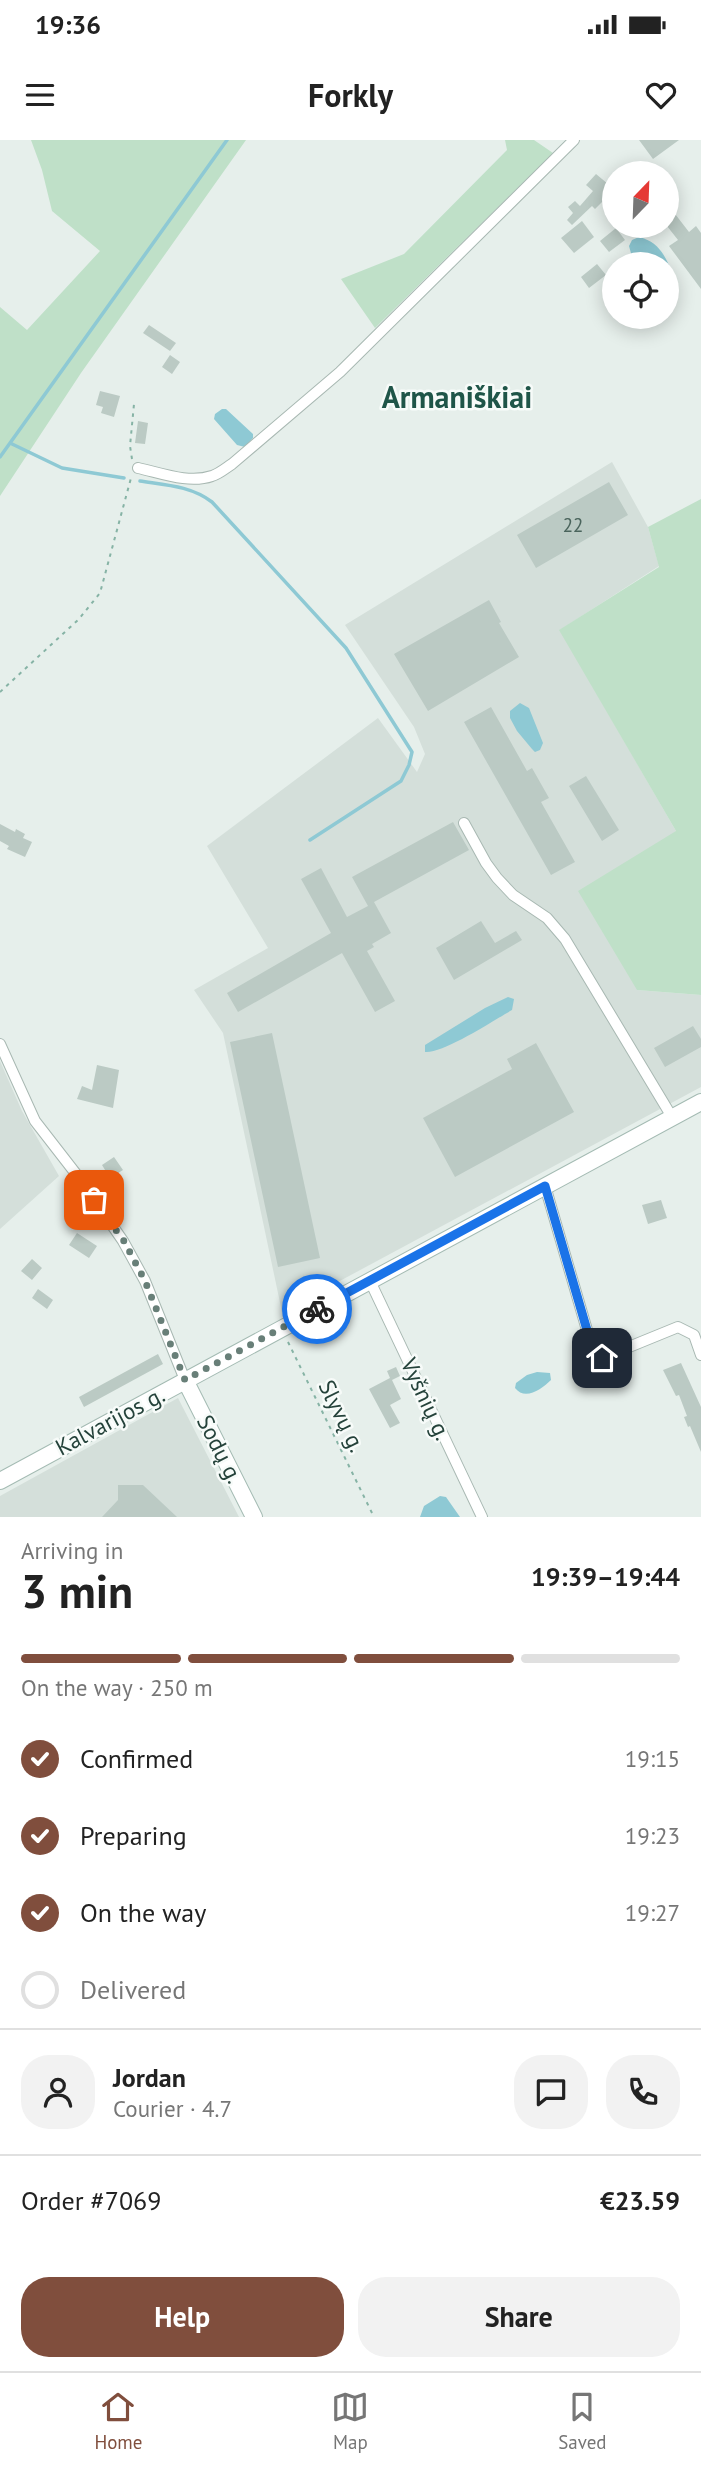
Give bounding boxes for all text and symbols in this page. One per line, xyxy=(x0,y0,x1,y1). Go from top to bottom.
text: 19:36 xyxy=(35,8,101,41)
text: Forkly xyxy=(308,74,393,116)
icon: menu xyxy=(21,76,59,114)
icon: heart xyxy=(642,76,680,114)
north arrow xyxy=(602,161,679,238)
map controls xyxy=(602,161,679,329)
button: locate xyxy=(602,252,679,329)
district label: Armaniškiai xyxy=(382,377,532,416)
house number: 22 xyxy=(563,513,583,537)
pin xyxy=(64,1170,124,1230)
icon: bag xyxy=(75,1181,113,1219)
courier xyxy=(282,1274,352,1344)
icon: bike xyxy=(298,1290,336,1328)
pin xyxy=(572,1328,632,1388)
icon: home xyxy=(583,1339,621,1377)
street label: Vyšnių g. xyxy=(394,1352,458,1445)
street label: Slyvų g. xyxy=(313,1375,372,1457)
street label: Kalvarijos g. xyxy=(50,1380,169,1461)
street label: Sodų g. xyxy=(191,1410,250,1488)
text: Arriving in xyxy=(21,1536,123,1565)
text: 19:39–19:44 xyxy=(531,1560,680,1593)
text: 3 min xyxy=(21,1561,133,1621)
text: On the way · 250 m xyxy=(21,1673,213,1702)
icon: check xyxy=(21,1740,59,1778)
text: Confirmed xyxy=(80,1742,193,1775)
text: 19:15 xyxy=(625,1744,680,1773)
icon: check xyxy=(21,1817,59,1855)
text: Preparing xyxy=(80,1819,187,1852)
text: 19:23 xyxy=(625,1821,680,1850)
icon: check xyxy=(21,1894,59,1932)
text: On the way xyxy=(80,1896,206,1929)
text: 19:27 xyxy=(625,1898,680,1927)
text: Delivered xyxy=(80,1973,186,2006)
button: person xyxy=(21,2055,95,2129)
button: chat xyxy=(514,2055,588,2129)
button: phone xyxy=(606,2055,680,2129)
text: Jordan xyxy=(113,2061,186,2094)
text: Courier · 4.7 xyxy=(113,2094,232,2123)
text: Order #7069 xyxy=(21,2184,161,2217)
text: €23.59 xyxy=(600,2184,680,2217)
button: Help xyxy=(21,2277,344,2357)
button: Share xyxy=(358,2277,680,2357)
tab: Home xyxy=(94,2388,142,2454)
tab: Map xyxy=(331,2388,369,2454)
tab: Saved xyxy=(558,2388,607,2454)

